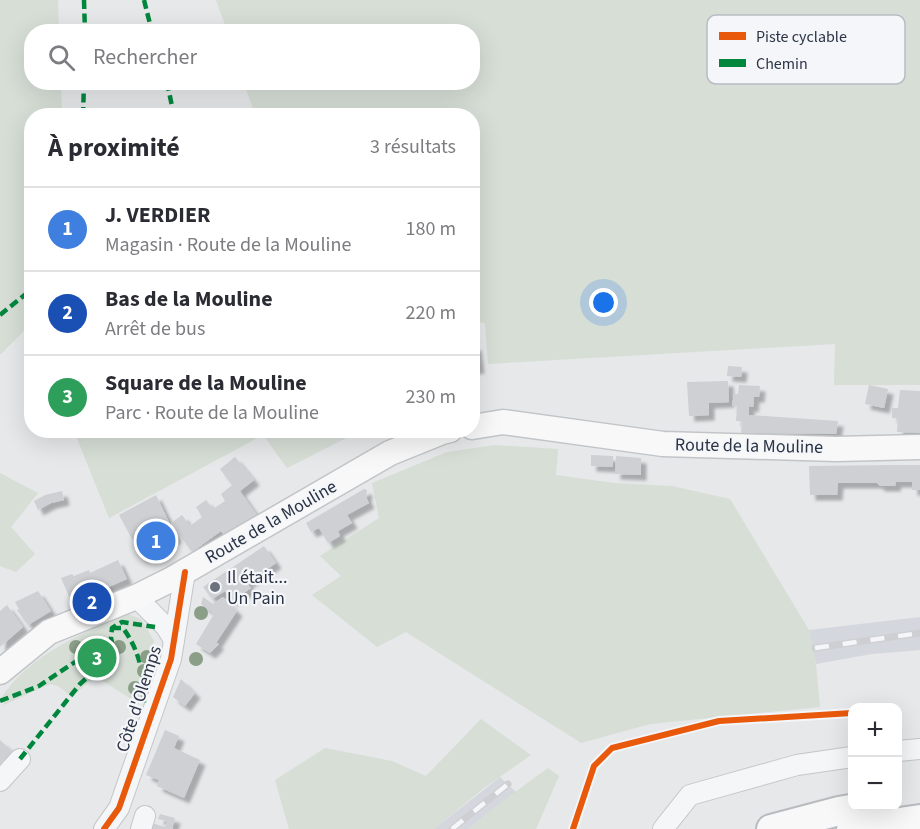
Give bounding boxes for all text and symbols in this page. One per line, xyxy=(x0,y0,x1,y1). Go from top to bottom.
legend xyxy=(707,15,905,84)
search box xyxy=(24,24,480,90)
text: Piste cyclable xyxy=(756,26,847,48)
icon: search xyxy=(45,41,78,74)
text: Rechercher xyxy=(93,41,197,73)
text: Chemin xyxy=(756,53,808,75)
text: À proximité xyxy=(48,129,180,166)
text: 3 résultats xyxy=(370,133,456,161)
text: J. VERDIER xyxy=(105,199,211,231)
text: 1 xyxy=(62,215,73,243)
text: 180 m xyxy=(406,215,456,243)
text: Magasin · Route de la Mouline xyxy=(105,231,351,259)
text: Bas de la Mouline xyxy=(105,283,273,315)
your location xyxy=(589,288,618,317)
text: 2 xyxy=(62,299,73,327)
text: 220 m xyxy=(406,299,456,327)
text: Arrêt de bus xyxy=(105,315,205,343)
text: Square de la Mouline xyxy=(105,367,307,399)
text: 3 xyxy=(62,383,73,411)
text: 230 m xyxy=(406,383,456,411)
text: Parc · Route de la Mouline xyxy=(105,399,319,427)
street label: Route de la Mouline xyxy=(675,432,823,460)
street label: Route de la Mouline xyxy=(201,474,341,570)
pin: 1 xyxy=(136,518,176,564)
place label: Il était... Un Pain xyxy=(227,565,288,611)
pin: 2 xyxy=(72,580,112,624)
marker: Il était... Un Pain xyxy=(208,580,222,594)
pin: 3 xyxy=(78,636,116,680)
street label: Côte d'Olemps xyxy=(110,643,168,755)
map controls xyxy=(848,703,902,811)
button: + xyxy=(848,703,902,757)
button: − xyxy=(848,757,902,811)

